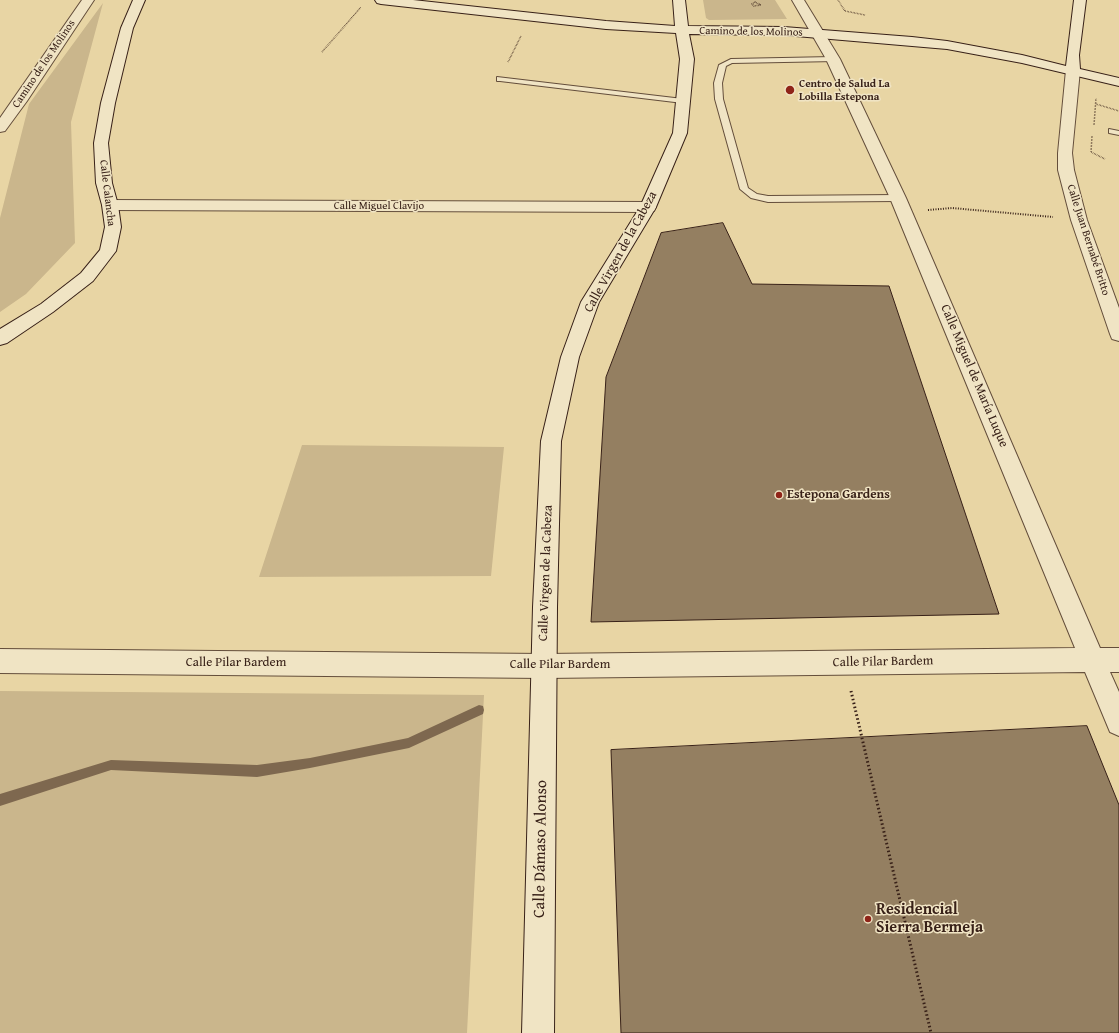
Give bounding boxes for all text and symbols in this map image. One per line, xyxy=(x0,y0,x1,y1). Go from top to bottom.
street label: Camino de los Molinos xyxy=(10,17,78,111)
street label: Camino de los Molinos xyxy=(699,24,803,40)
place label: Centro de Salud La Lobilla Estepona xyxy=(799,77,890,103)
marker: Centro de Salud La Lobilla Estepona xyxy=(784,84,796,96)
street label: Calle Calancha xyxy=(96,159,118,227)
street label: Calle Juan Bernabé Britto xyxy=(1064,183,1112,297)
street label: Calle Virgen de la Cabeza xyxy=(581,189,661,315)
street label: Calle Miguel Clavijo xyxy=(334,199,424,213)
street label: Calle Miguel de María Luque xyxy=(937,302,1011,450)
place label: Estepona Gardens xyxy=(787,487,890,503)
marker: Estepona Gardens xyxy=(774,490,784,500)
street label: Calle Virgen de la Cabeza xyxy=(536,505,556,641)
street label: Calle Pilar Bardem xyxy=(833,653,933,671)
street label: Calle Pilar Bardem xyxy=(186,655,286,671)
street label: Calle Pilar Bardem xyxy=(510,657,610,673)
street label: Calle Dámaso Alonso xyxy=(530,780,552,918)
place label: Residencial Sierra Bermeja xyxy=(876,900,983,938)
marker: Residencial Sierra Bermeja xyxy=(863,914,873,924)

